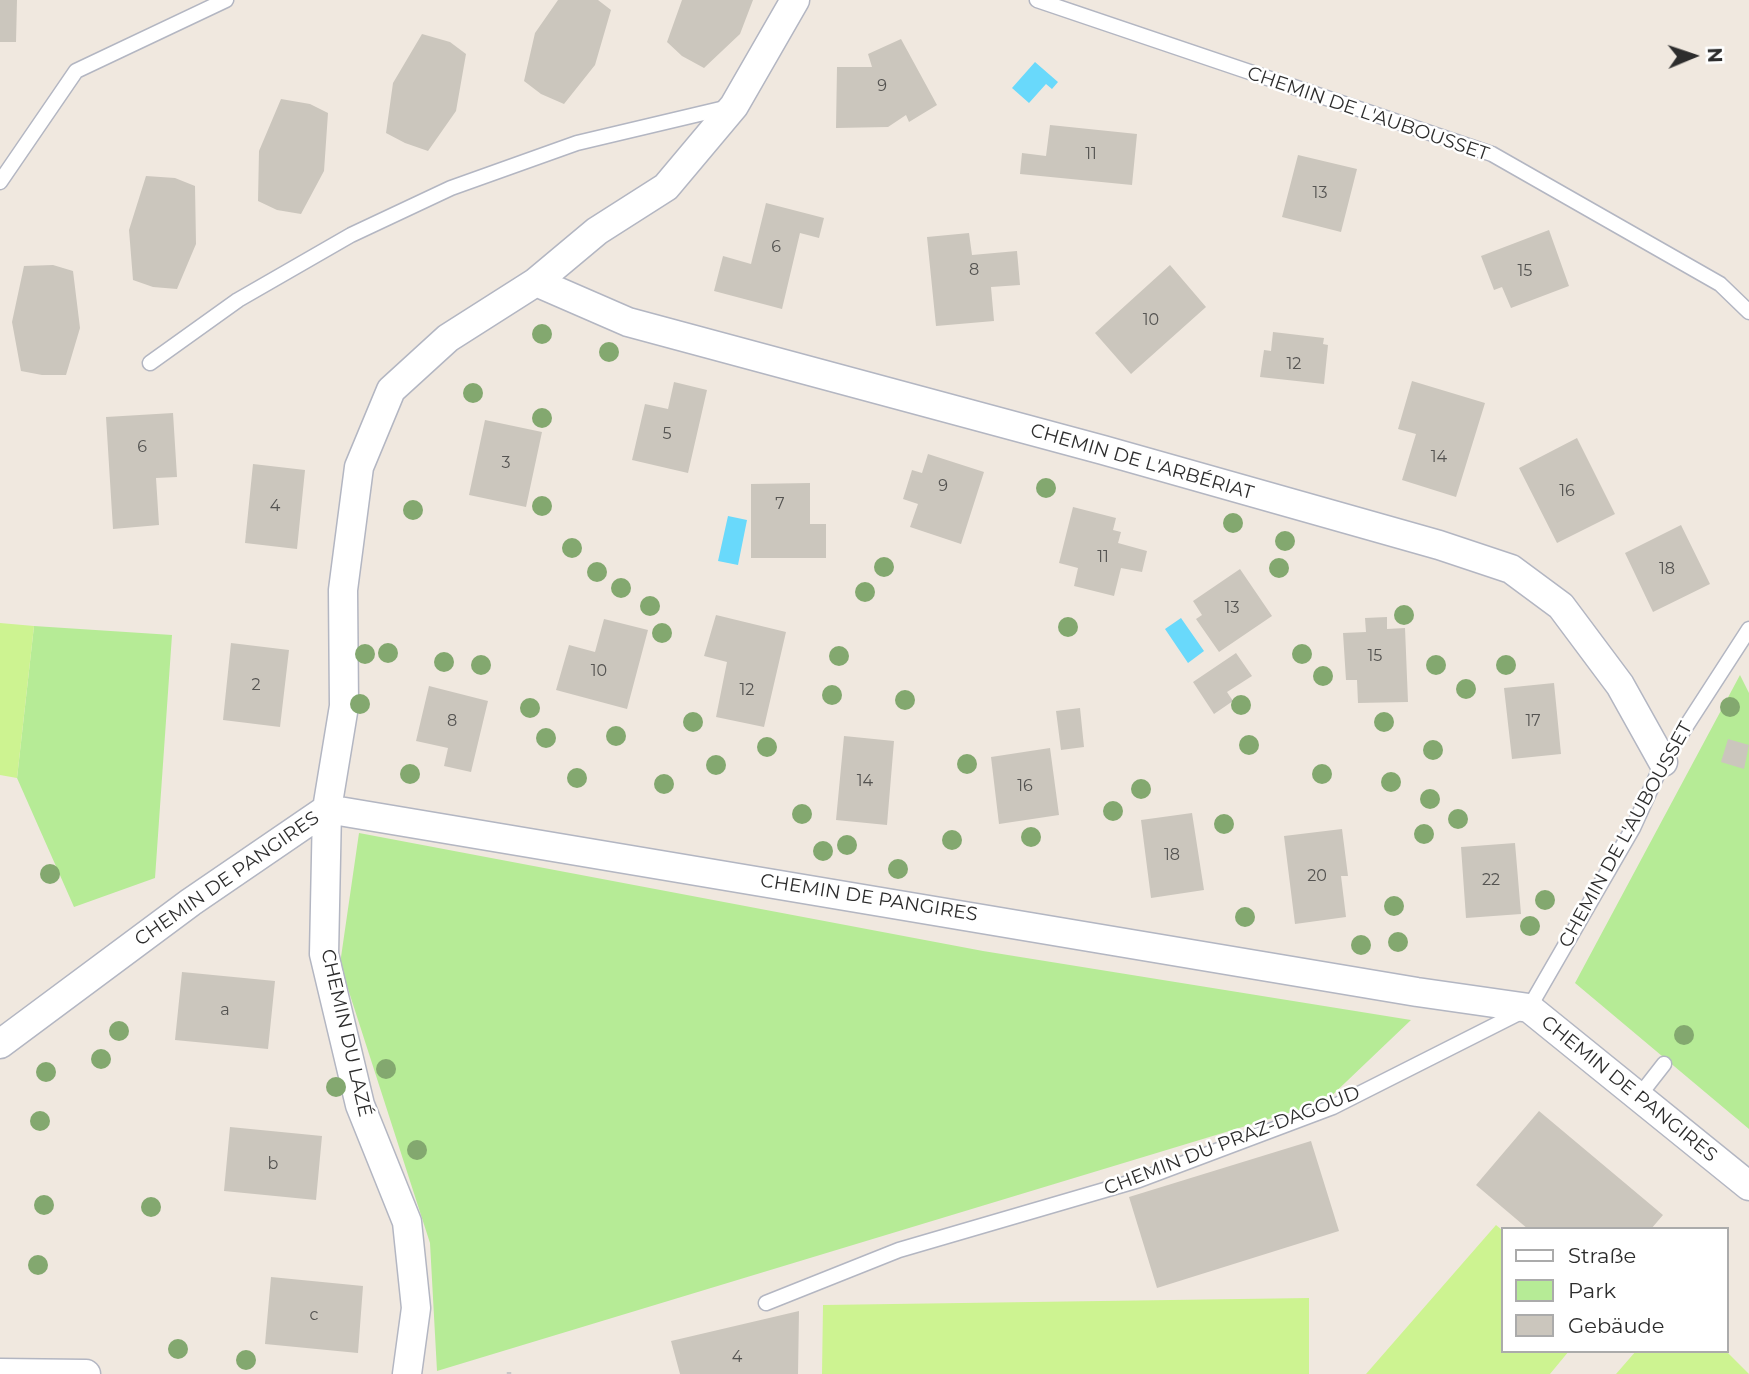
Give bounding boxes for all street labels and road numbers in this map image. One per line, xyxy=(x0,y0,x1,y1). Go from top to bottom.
street label: CHEMIN DE L'AUBOUSSET xyxy=(1244,62,1492,166)
street label: CHEMIN DE L'ARBÉRIAT xyxy=(1028,419,1256,505)
street label: CHEMIN DE L'AUBOUSSET xyxy=(1554,718,1698,952)
street label: CHEMIN DE PANGIRES xyxy=(130,807,324,951)
street label: CHEMIN DE PANGIRES xyxy=(759,870,979,926)
street label: CHEMIN DU LAZÉ xyxy=(316,947,376,1119)
street label: CHEMIN DE PANGIRES xyxy=(1536,1011,1722,1167)
street label: CHEMIN DU PRAZ-DAGOUD xyxy=(1101,1082,1363,1200)

